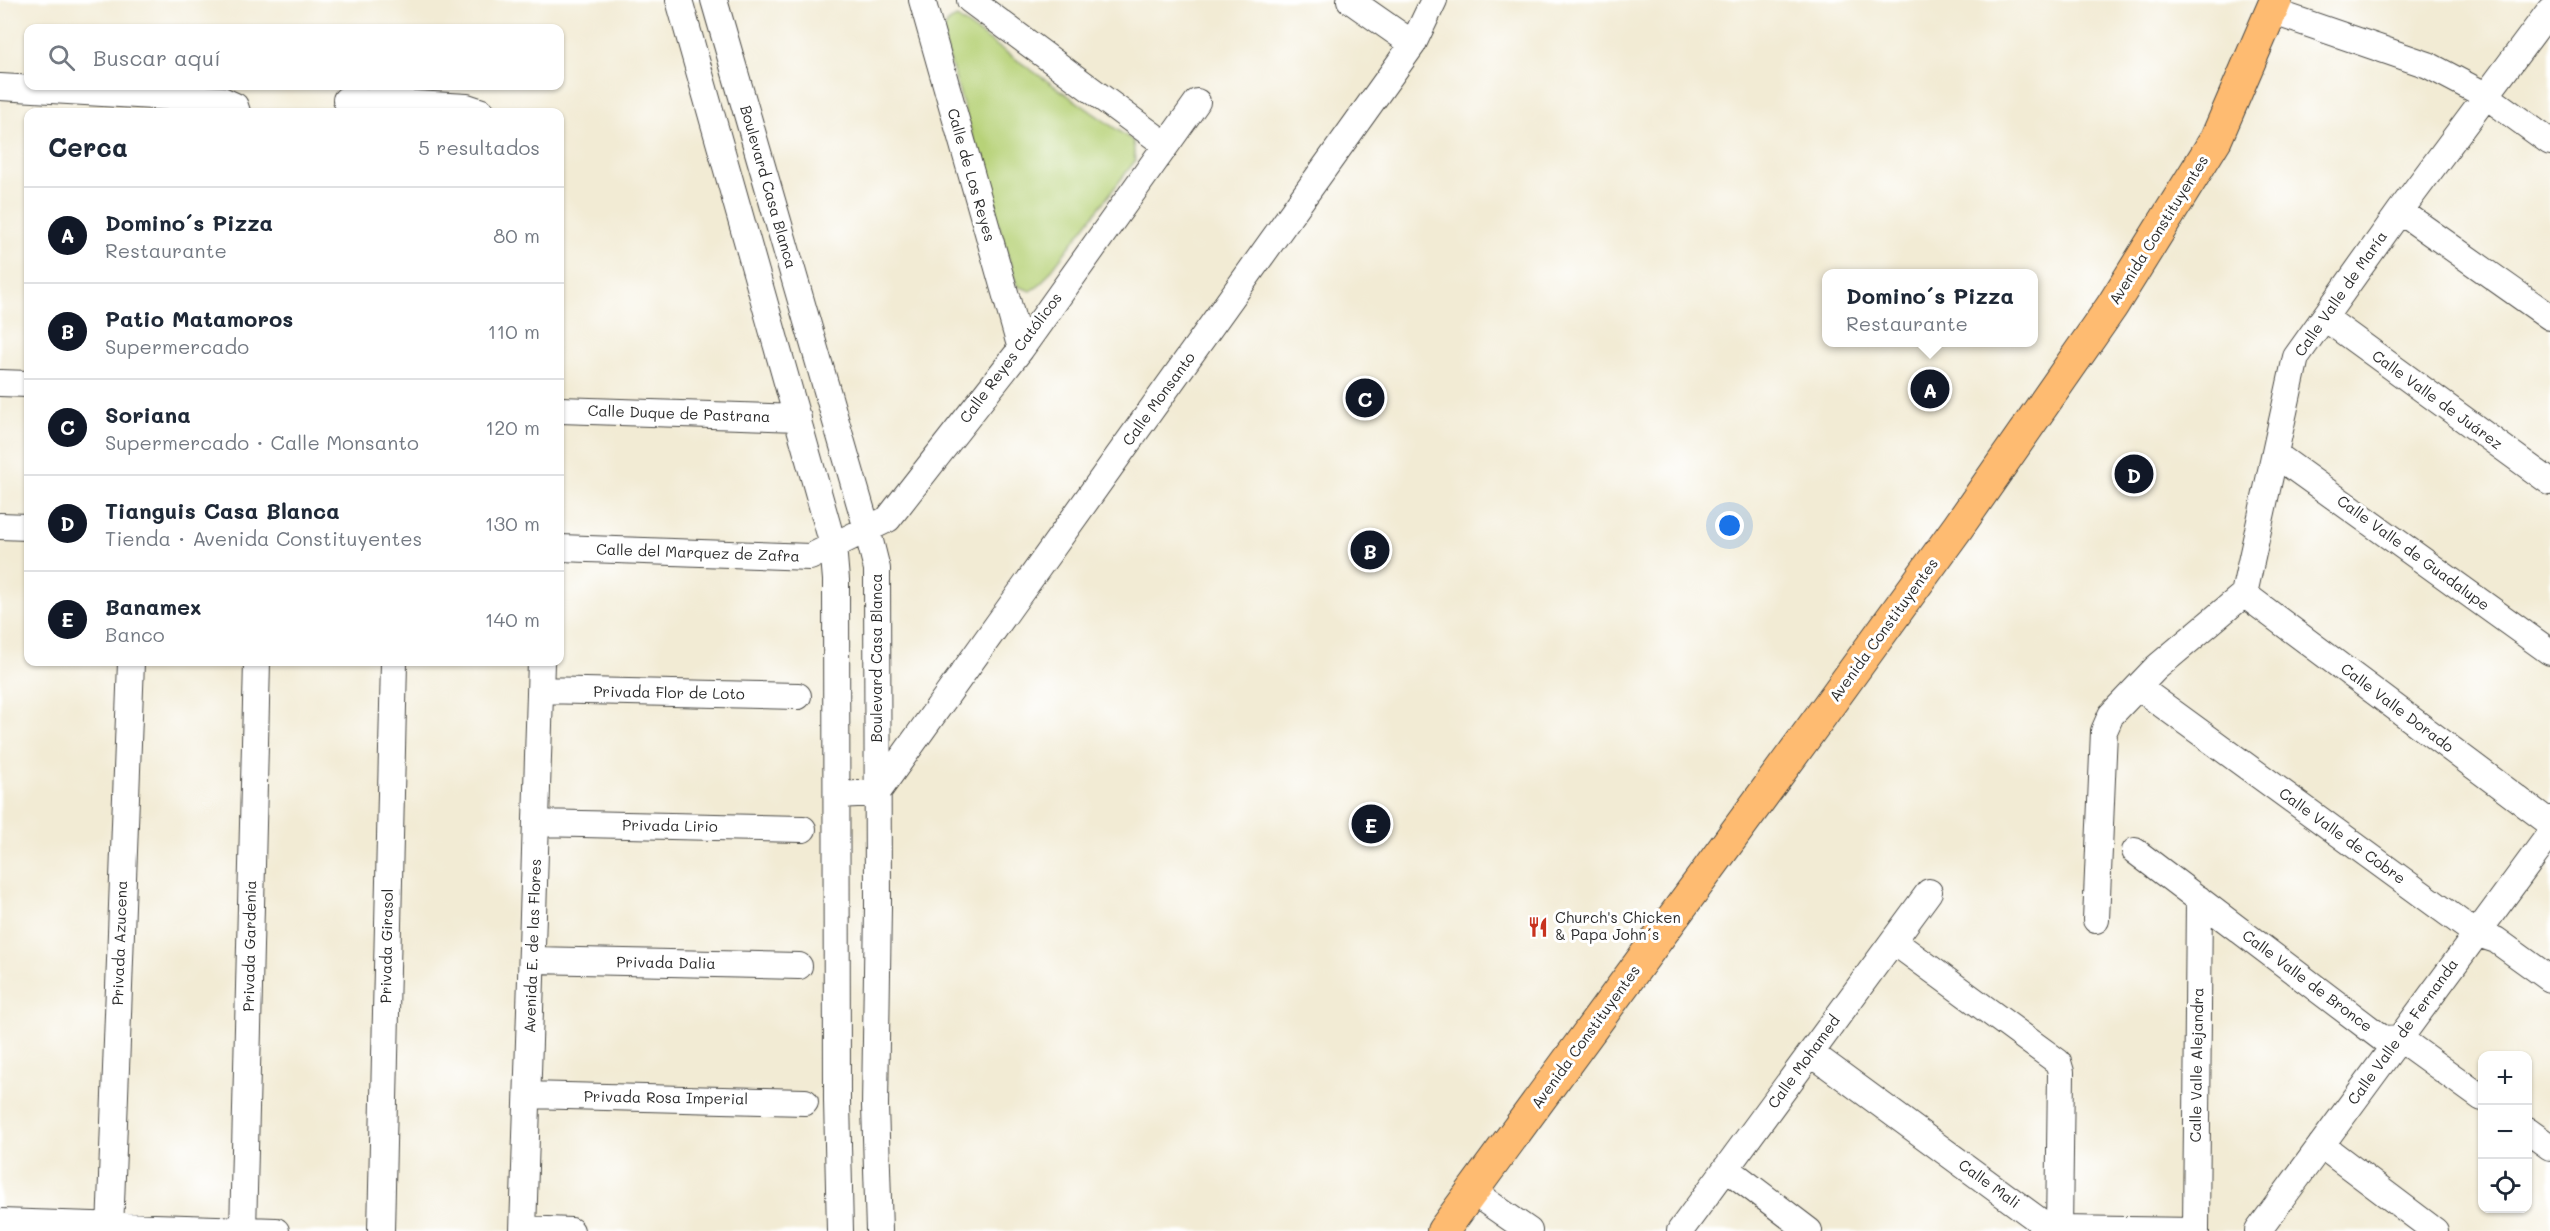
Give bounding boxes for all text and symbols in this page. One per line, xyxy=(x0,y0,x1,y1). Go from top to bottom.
search box xyxy=(24,24,564,90)
icon: search xyxy=(45,41,78,74)
text: Buscar aquí xyxy=(93,43,221,72)
street label: Boulevard Casa Blanca xyxy=(736,103,802,271)
street label: Calle de Los Reyes xyxy=(943,106,1001,244)
text: Cerca xyxy=(48,130,128,164)
text: 5 resultados xyxy=(418,134,540,160)
street label: Avenida Constituyentes xyxy=(2104,151,2212,308)
text: Domino´s Pizza xyxy=(105,208,273,237)
text: A xyxy=(61,222,74,248)
text: 80 m xyxy=(493,222,540,248)
street label: Calle Valle de María xyxy=(2289,227,2391,360)
text: Restaurante xyxy=(105,237,227,263)
popup xyxy=(1822,269,2038,347)
text: Domino´s Pizza xyxy=(1846,281,2014,310)
street label: Calle Reyes Católicos xyxy=(954,288,1066,427)
text: Patio Matamoros xyxy=(105,304,293,333)
text: Restaurante xyxy=(1846,310,1968,336)
text: B xyxy=(61,318,74,344)
text: 110 m xyxy=(487,318,540,344)
text: Supermercado xyxy=(105,333,249,359)
street label: Calle Valle de Juárez xyxy=(2368,345,2507,453)
street label: Calle Monsanto xyxy=(1117,347,1199,449)
pin: A xyxy=(1910,366,1950,412)
pin: C xyxy=(1346,376,1384,420)
text: Soriana xyxy=(105,400,191,429)
street label: Calle Duque de Pastrana xyxy=(587,400,771,426)
text: C xyxy=(60,414,75,440)
text: 120 m xyxy=(485,414,540,440)
text: Supermercado · Calle Monsanto xyxy=(105,429,419,455)
pin: D xyxy=(2114,452,2154,496)
street label: Calle Valle de Guadalupe xyxy=(2333,490,2494,614)
text: Tianguis Casa Blanca xyxy=(105,496,340,525)
text: D xyxy=(60,510,75,536)
text: 130 m xyxy=(485,510,540,536)
your location xyxy=(1715,511,1744,540)
text: Tienda · Avenida Constituyentes xyxy=(105,525,422,551)
pin: B xyxy=(1350,528,1390,572)
street label: Calle del Marquez de Zafra xyxy=(596,538,800,566)
street label: Avenida Constituyentes xyxy=(1824,554,1942,705)
street label: Boulevard Casa Blanca xyxy=(866,574,886,742)
text: Banamex xyxy=(105,592,202,621)
text: E xyxy=(61,606,74,632)
text: 140 m xyxy=(485,606,540,632)
text: Banco xyxy=(105,621,165,647)
street label: Calle Valle Dorado xyxy=(2337,658,2458,756)
street label: Privada Flor de Loto xyxy=(593,681,745,703)
street label: Calle Valle de Cobre xyxy=(2275,782,2410,888)
pin: E xyxy=(1352,802,1390,846)
street label: Privada Lirio xyxy=(622,814,718,836)
street label: Avenida E. de las Flores xyxy=(519,858,545,1033)
street label: Privada Azucena xyxy=(107,880,131,1006)
street label: Privada Gardenia xyxy=(238,880,260,1012)
street label: Privada Girasol xyxy=(375,888,397,1004)
place label: Church's Chicken & Papa John´s xyxy=(1555,907,1681,944)
restaurant icon: Church's Chicken & Papa John´s xyxy=(1526,915,1550,939)
street label: Calle Valle de Bronce xyxy=(2238,925,2377,1036)
street label: Privada Dalia xyxy=(616,951,716,973)
street label: Calle Valle de Fernanda xyxy=(2342,954,2462,1108)
street label: Avenida Constituyentes xyxy=(1526,961,1644,1112)
street label: Calle Valle Alejandra xyxy=(2185,987,2207,1143)
street label: Calle Mohamed xyxy=(1762,1011,1844,1112)
map controls xyxy=(2478,1051,2532,1213)
button: + xyxy=(2478,1051,2532,1105)
street label: Privada Rosa Imperial xyxy=(584,1086,748,1108)
button: − xyxy=(2478,1105,2532,1159)
street label: Calle Mali xyxy=(1955,1154,2024,1212)
button: locate xyxy=(2478,1159,2532,1213)

